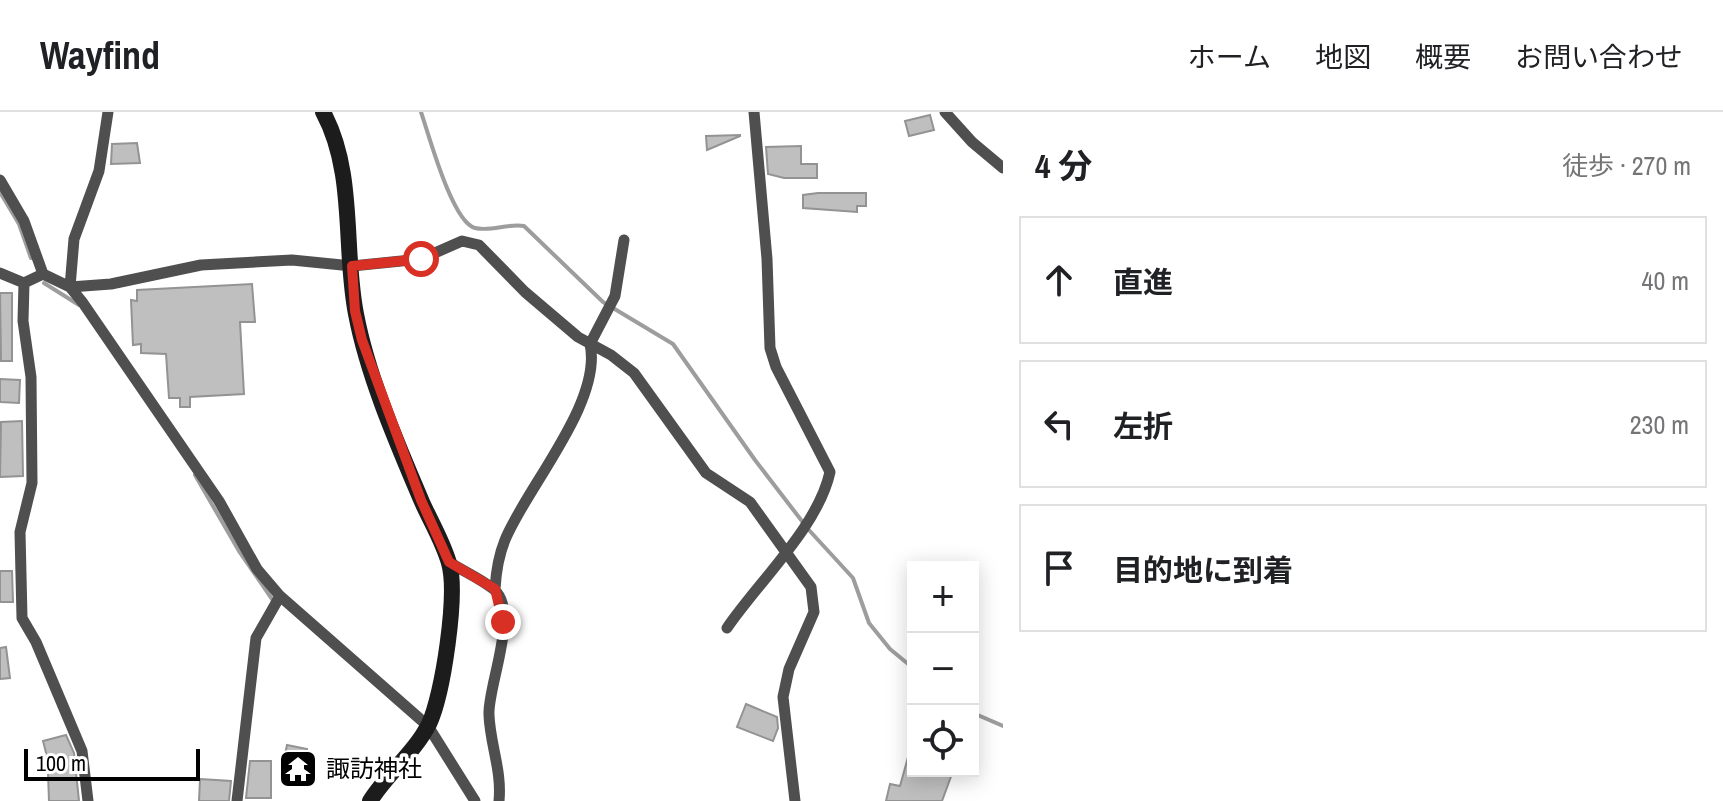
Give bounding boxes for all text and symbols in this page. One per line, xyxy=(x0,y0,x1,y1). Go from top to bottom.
text: Wayfind xyxy=(40,30,160,81)
text: ホーム xyxy=(1188,38,1271,76)
text: 地図 xyxy=(1315,38,1371,76)
text: 概要 xyxy=(1415,38,1471,76)
text: お問い合わせ xyxy=(1515,38,1683,76)
text: 4 分 xyxy=(1035,143,1092,189)
text: 徒歩 · 270 m xyxy=(1562,148,1691,183)
route start xyxy=(403,241,439,277)
icon: ahead xyxy=(1037,258,1081,302)
text: 直進 xyxy=(1113,262,1173,302)
text: 40 m xyxy=(1642,263,1689,298)
icon: left xyxy=(1037,402,1081,446)
text: 左折 xyxy=(1113,406,1173,446)
text: 230 m xyxy=(1630,407,1689,442)
icon: arrive xyxy=(1037,546,1081,590)
text: 目的地に到着 xyxy=(1113,550,1293,590)
map controls xyxy=(907,561,979,777)
button: + xyxy=(907,561,979,633)
route end xyxy=(485,604,521,640)
button: − xyxy=(907,633,979,705)
button: locate xyxy=(907,705,979,777)
scale bar xyxy=(24,745,200,781)
text: 100 m xyxy=(36,748,86,778)
temple icon: 諏訪神社 xyxy=(277,748,319,790)
place label: 諏訪神社 xyxy=(326,752,422,784)

